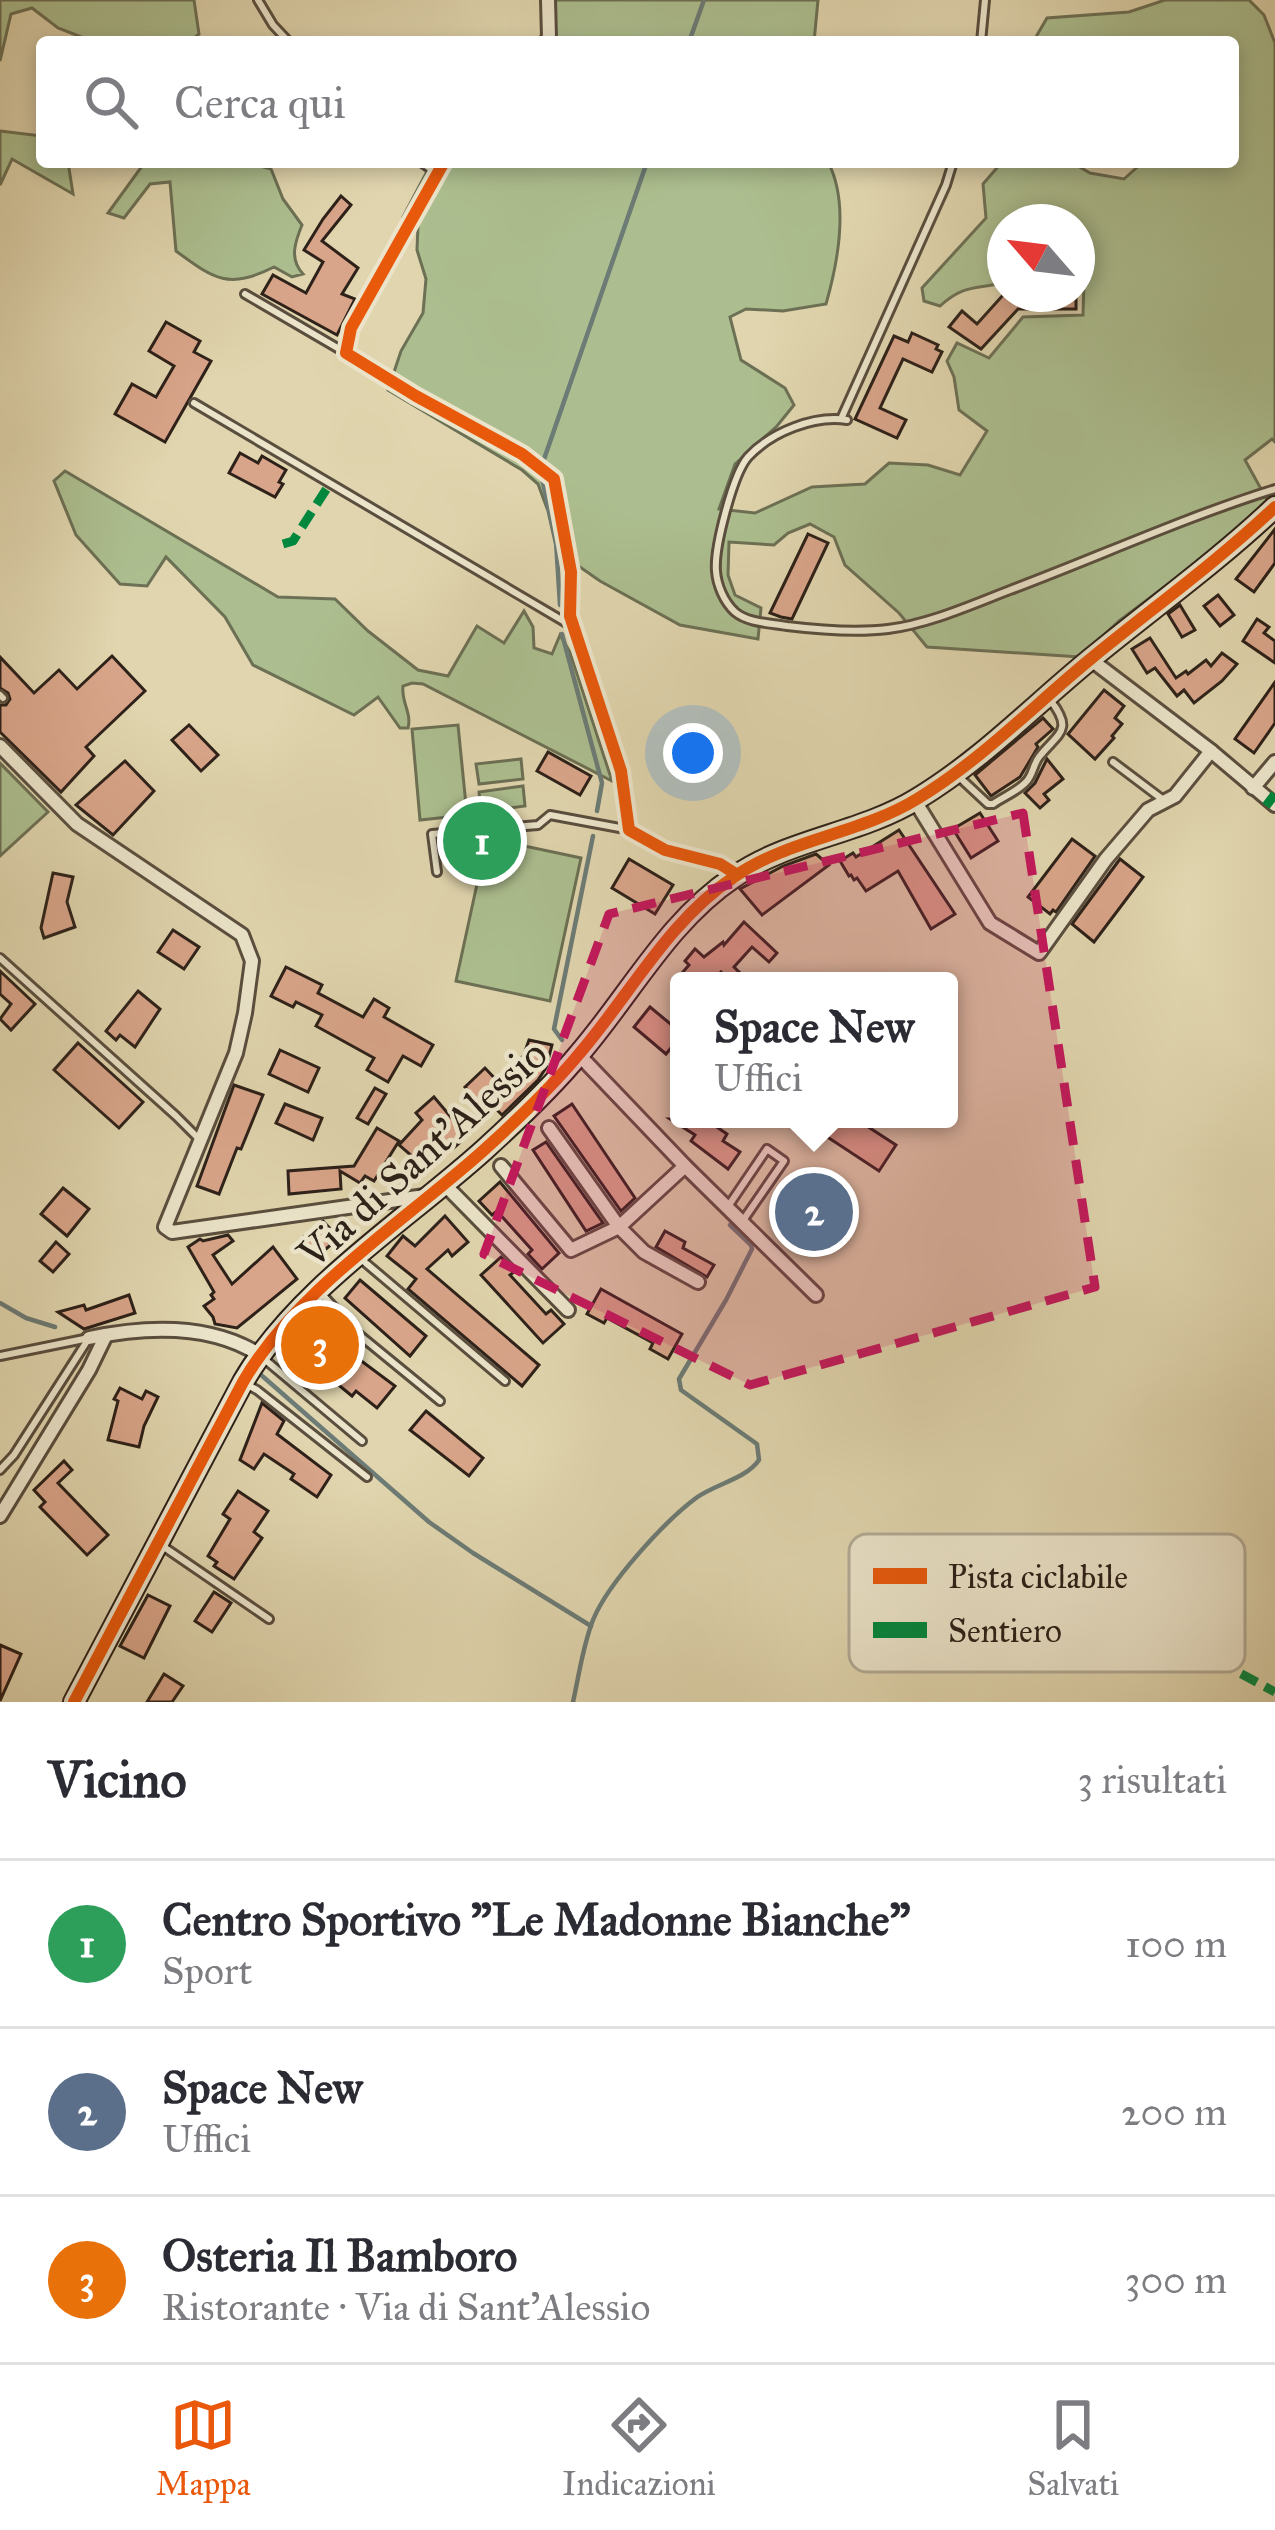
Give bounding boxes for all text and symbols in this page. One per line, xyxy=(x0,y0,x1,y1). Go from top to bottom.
search box xyxy=(36,36,1239,168)
icon: search xyxy=(78,69,144,135)
text: Cerca qui xyxy=(174,75,346,130)
north arrow xyxy=(987,204,1095,312)
your location xyxy=(663,723,723,783)
pin: 1 xyxy=(443,796,521,886)
popup xyxy=(670,972,958,1128)
text: Space New xyxy=(714,999,914,1054)
street label: Via di Sant'Alessio xyxy=(287,1028,558,1280)
text: Uffici xyxy=(714,1054,803,1102)
pin: 2 xyxy=(775,1167,853,1257)
pin: 3 xyxy=(281,1300,359,1390)
legend xyxy=(849,1534,1245,1672)
text: Pista ciclabile xyxy=(948,1557,1128,1597)
text: Sentiero xyxy=(948,1611,1062,1651)
text: Vicino xyxy=(48,1749,186,1811)
text: 3 risultati xyxy=(1077,1756,1227,1804)
text: Centro Sportivo "Le Madonne Bianche" xyxy=(162,1892,910,1947)
text: 1 xyxy=(79,1920,95,1968)
text: 100 m xyxy=(1125,1920,1227,1968)
text: Sport xyxy=(162,1947,252,1995)
text: Space New xyxy=(162,2060,362,2115)
text: 2 xyxy=(77,2088,97,2136)
text: 200 m xyxy=(1121,2088,1227,2136)
text: Uffici xyxy=(162,2115,251,2163)
text: Osteria Il Bamboro xyxy=(162,2228,517,2283)
text: 3 xyxy=(79,2256,95,2304)
text: 300 m xyxy=(1125,2256,1227,2304)
text: Ristorante · Via di Sant'Alessio xyxy=(162,2283,650,2331)
tab: Mappa xyxy=(156,2392,251,2504)
tab: Indicazioni xyxy=(562,2392,716,2504)
tab: Salvati xyxy=(1027,2392,1119,2504)

